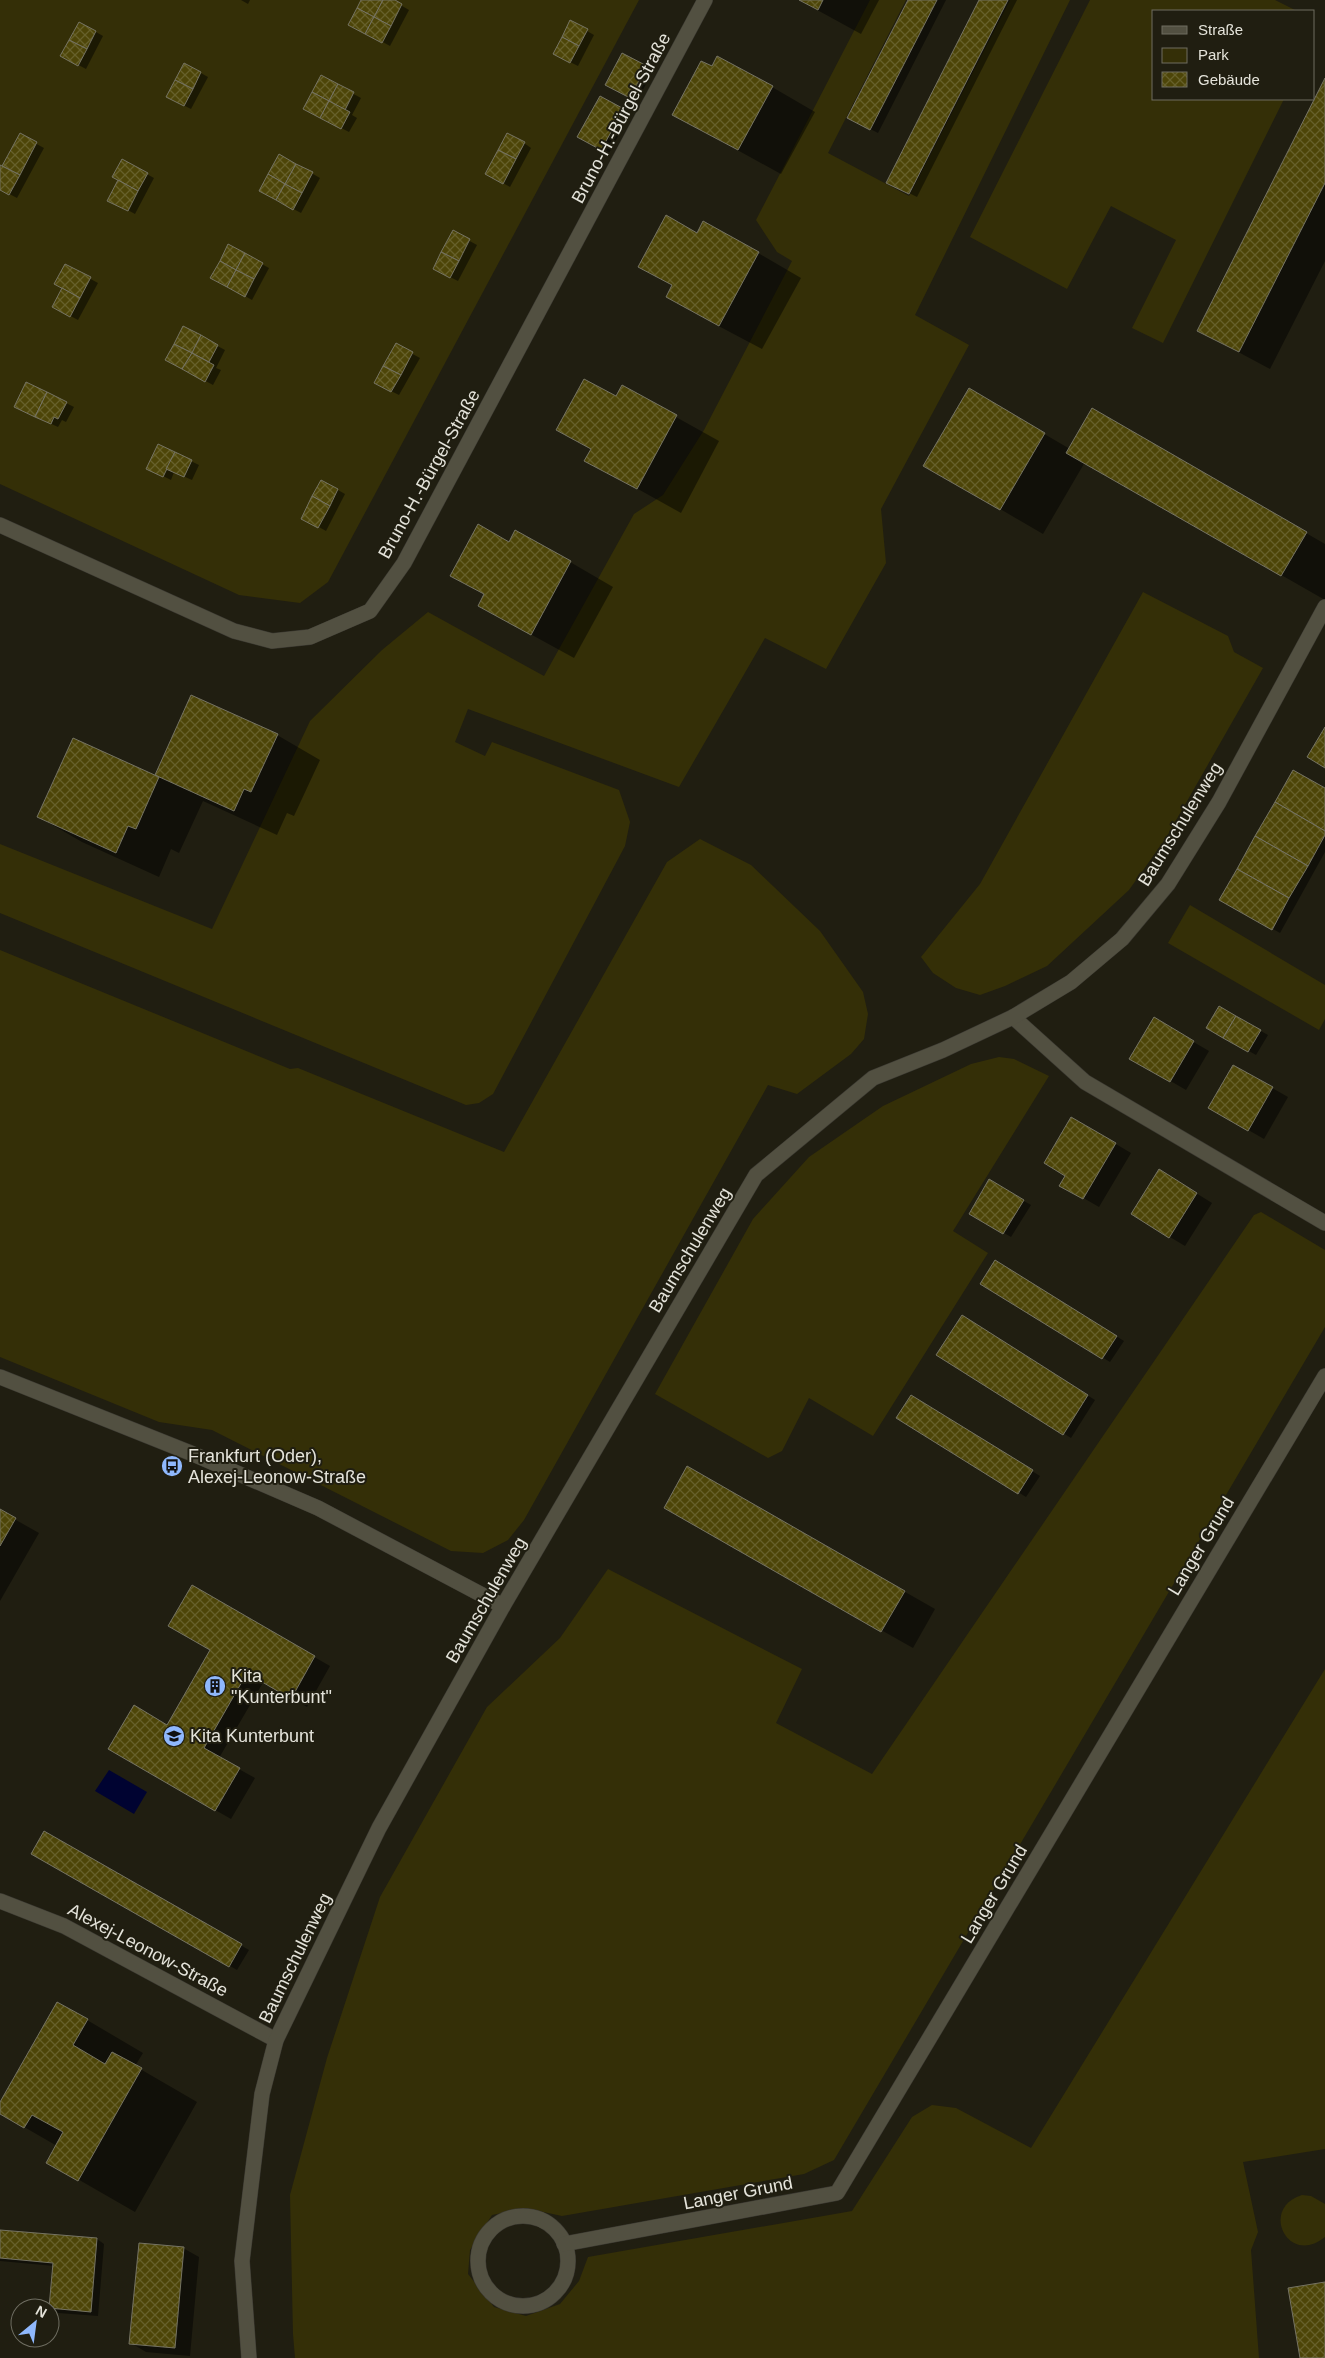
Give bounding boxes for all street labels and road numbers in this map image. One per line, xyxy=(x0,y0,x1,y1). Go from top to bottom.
street label: Bruno-H.-Bürgel-Straße xyxy=(568,29,674,207)
street label: Bruno-H.-Bürgel-Straße xyxy=(374,386,484,562)
street label: Baumschulenweg xyxy=(1134,758,1226,890)
street label: Baumschulenweg xyxy=(645,1184,735,1316)
street label: Langer Grund xyxy=(1164,1493,1238,1599)
street label: Baumschulenweg xyxy=(442,1533,530,1667)
street label: Langer Grund xyxy=(957,1841,1031,1947)
street label: Baumschulenweg xyxy=(255,1890,335,2026)
street label: Alexej-Leonow-Straße xyxy=(65,1899,231,2001)
street label: Langer Grund xyxy=(682,2173,794,2213)

